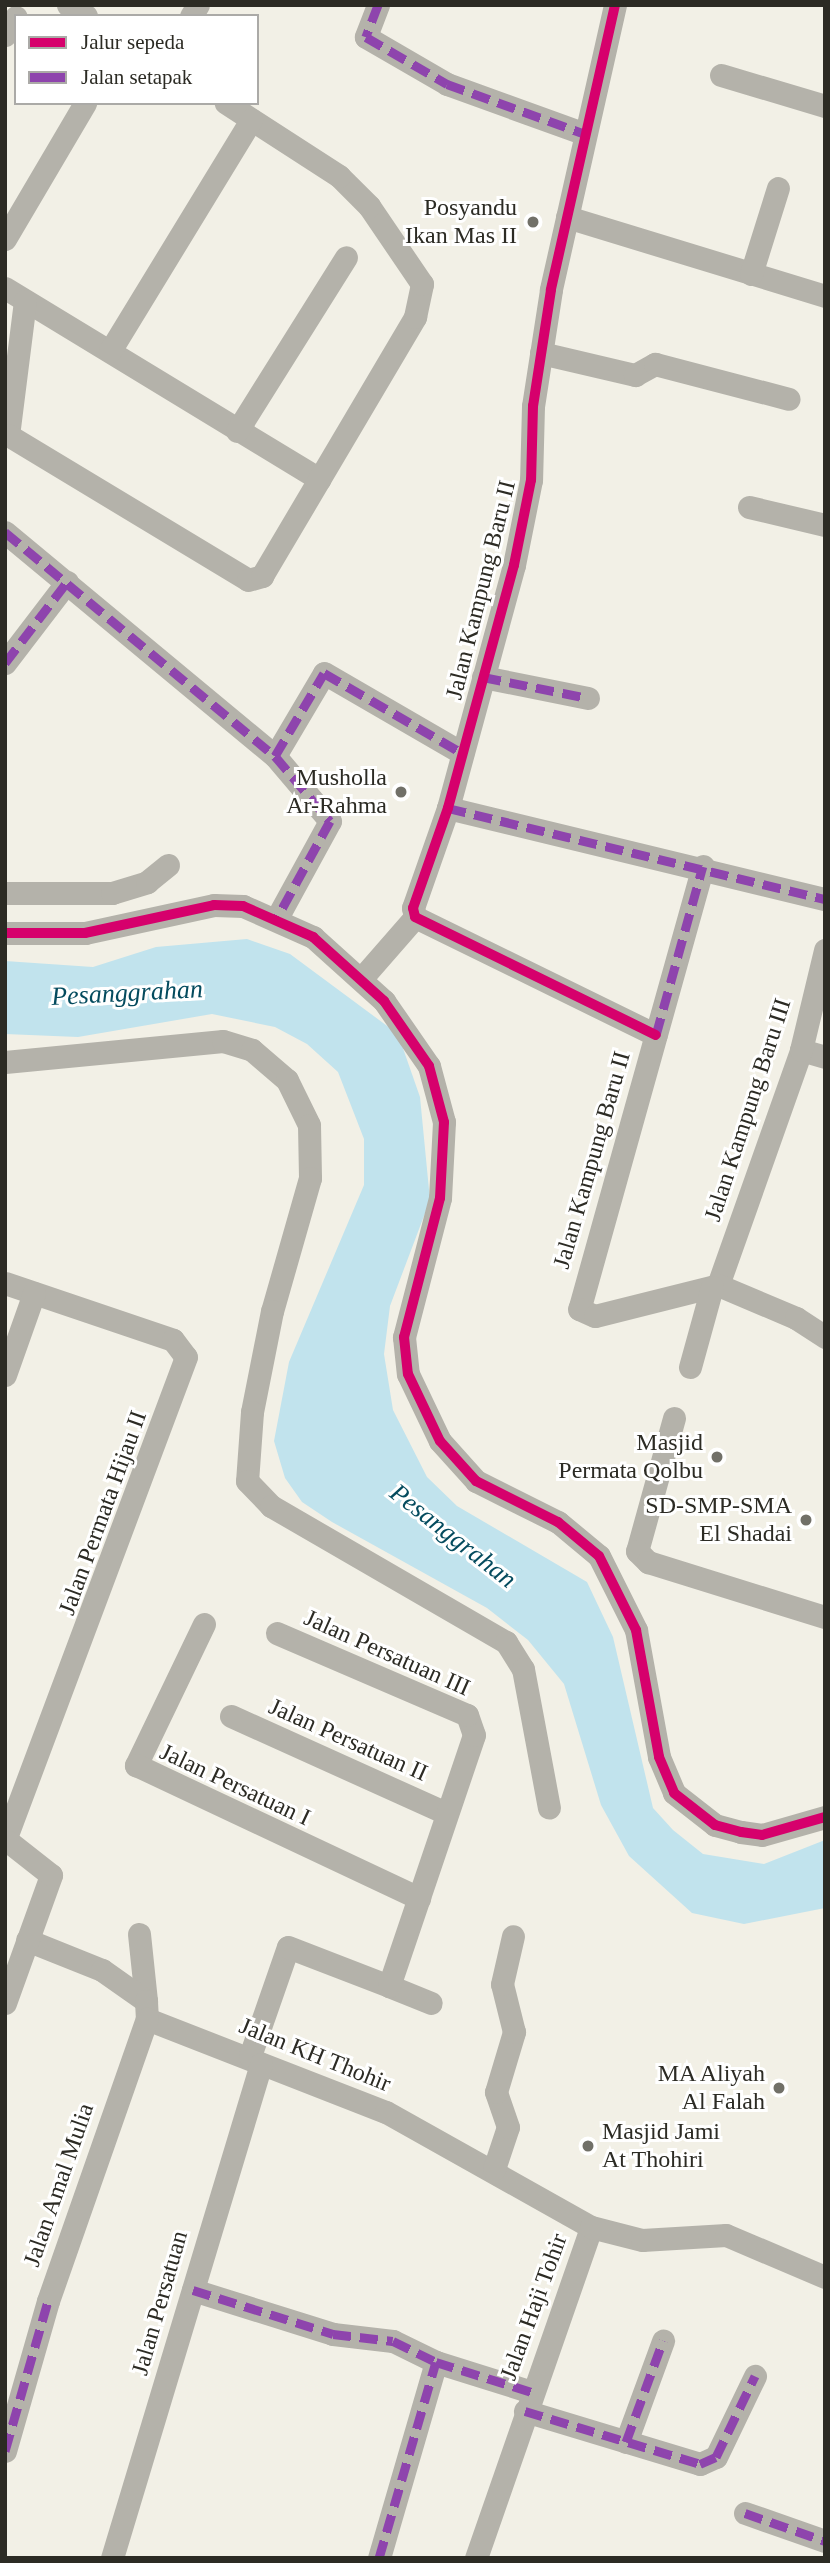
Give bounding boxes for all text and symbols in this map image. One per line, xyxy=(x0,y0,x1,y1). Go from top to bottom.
legend xyxy=(14,14,259,105)
text: Jalur sepeda xyxy=(81,30,184,54)
text: Jalan setapak xyxy=(81,65,192,89)
place label: Posyandu Ikan Mas II xyxy=(405,194,517,250)
marker: Posyandu Ikan Mas II xyxy=(523,212,543,232)
street label: Jalan Kampung Baru II xyxy=(440,478,522,702)
place label: Musholla Ar-Rahma xyxy=(286,764,387,820)
marker: Musholla Ar-Rahma xyxy=(393,784,409,800)
water label: Pesanggrahan xyxy=(50,973,204,1013)
street label: Jalan Kampung Baru III xyxy=(698,995,798,1225)
street label: Jalan Kampung Baru II xyxy=(547,1048,637,1272)
street label: Jalan Permata Hijau II xyxy=(53,1407,153,1619)
place label: Masjid Permata Qolbu xyxy=(558,1429,703,1485)
marker: Masjid Permata Qolbu xyxy=(709,1449,725,1465)
water label: Pesanggrahan xyxy=(384,1477,522,1595)
place label: SD-SMP-SMA El Shadai xyxy=(645,1492,792,1548)
marker: SD-SMP-SMA El Shadai xyxy=(798,1512,814,1528)
street label: Jalan Persatuan III xyxy=(300,1604,474,1702)
street label: Jalan Persatuan II xyxy=(264,1692,432,1788)
street label: Jalan Persatuan I xyxy=(155,1738,315,1832)
street label: Jalan KH Thohir xyxy=(235,2011,395,2099)
place label: MA Aliyah Al Falah xyxy=(655,2060,765,2116)
marker: MA Aliyah Al Falah xyxy=(771,2080,787,2096)
street label: Jalan Amal Mulia xyxy=(17,2099,101,2271)
place label: Masjid Jami At Thohiri xyxy=(602,2118,720,2174)
marker: Masjid Jami At Thohiri xyxy=(580,2138,596,2154)
street label: Jalan Persatuan xyxy=(126,2228,194,2378)
street label: Jalan Haji Tohir xyxy=(494,2230,574,2384)

